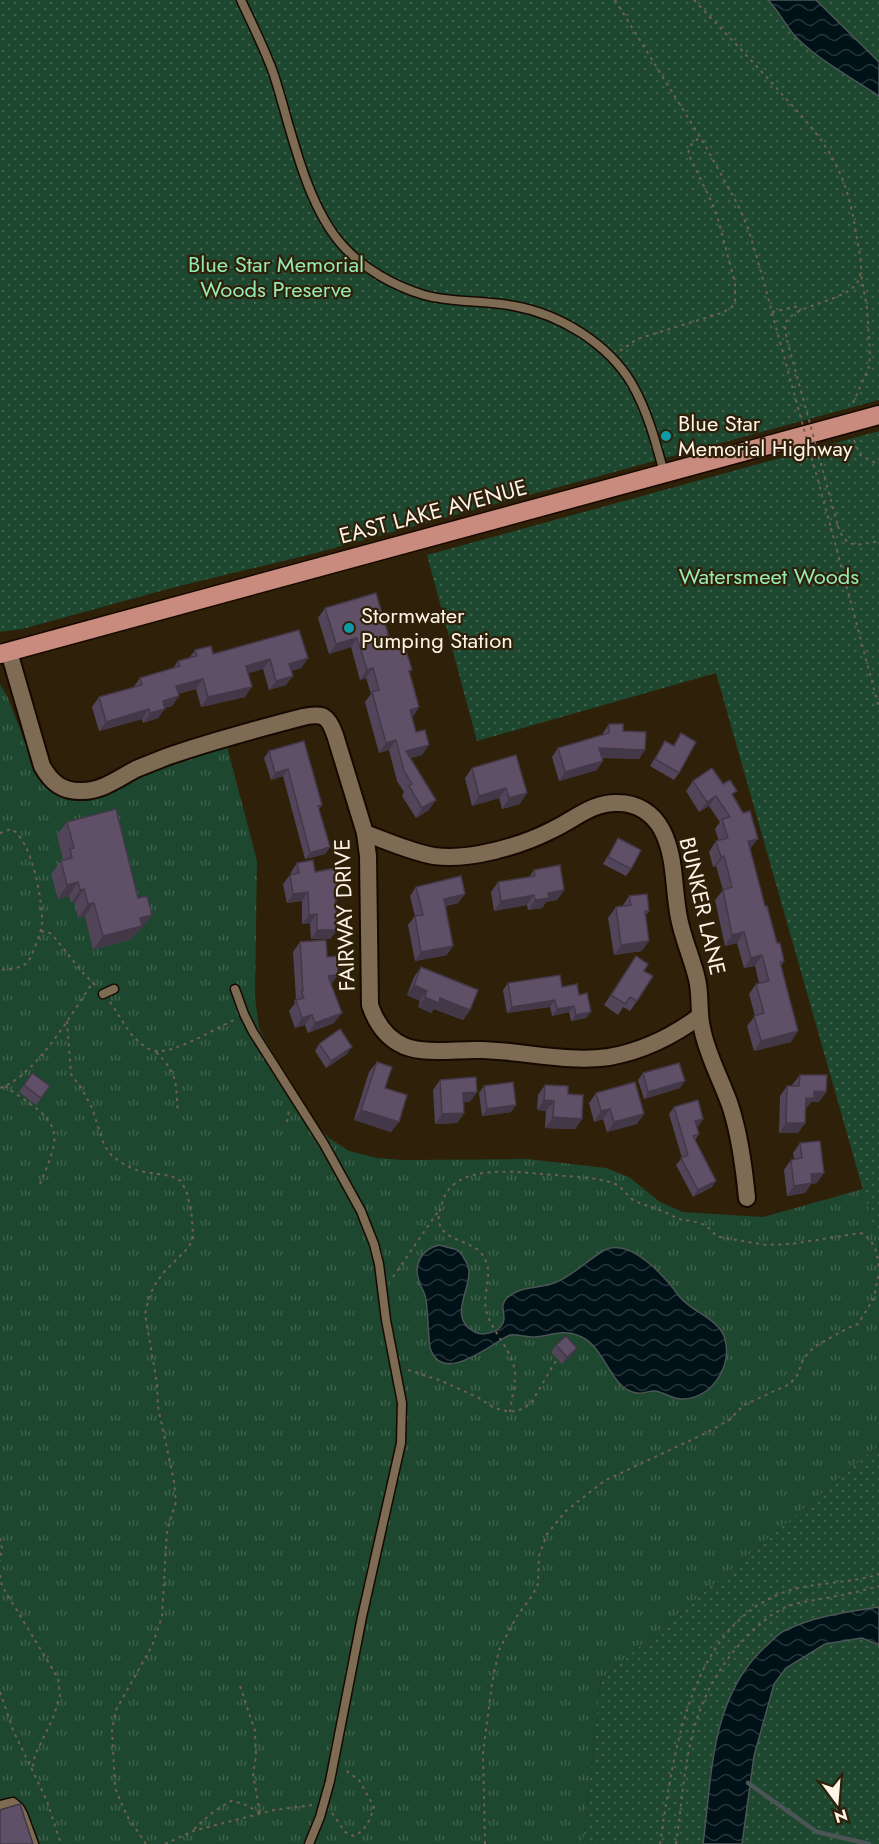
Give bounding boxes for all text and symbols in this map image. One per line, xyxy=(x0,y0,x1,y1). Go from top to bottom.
park label: Blue Star Memorial Woods Preserve xyxy=(188,248,364,305)
place label: Blue Star Memorial Highway xyxy=(678,407,853,464)
marker: Blue Star Memorial Highway xyxy=(659,429,673,443)
street label: EAST LAKE AVENUE xyxy=(335,470,531,552)
park label: Watersmeet Woods xyxy=(679,560,859,592)
place label: Stormwater Pumping Station xyxy=(361,599,513,656)
marker: Stormwater Pumping Station xyxy=(342,621,356,635)
street label: BUNKER LANE xyxy=(672,834,734,978)
street label: FAIRWAY DRIVE xyxy=(325,838,363,992)
north arrow xyxy=(807,1772,867,1832)
text: N xyxy=(832,1803,850,1829)

